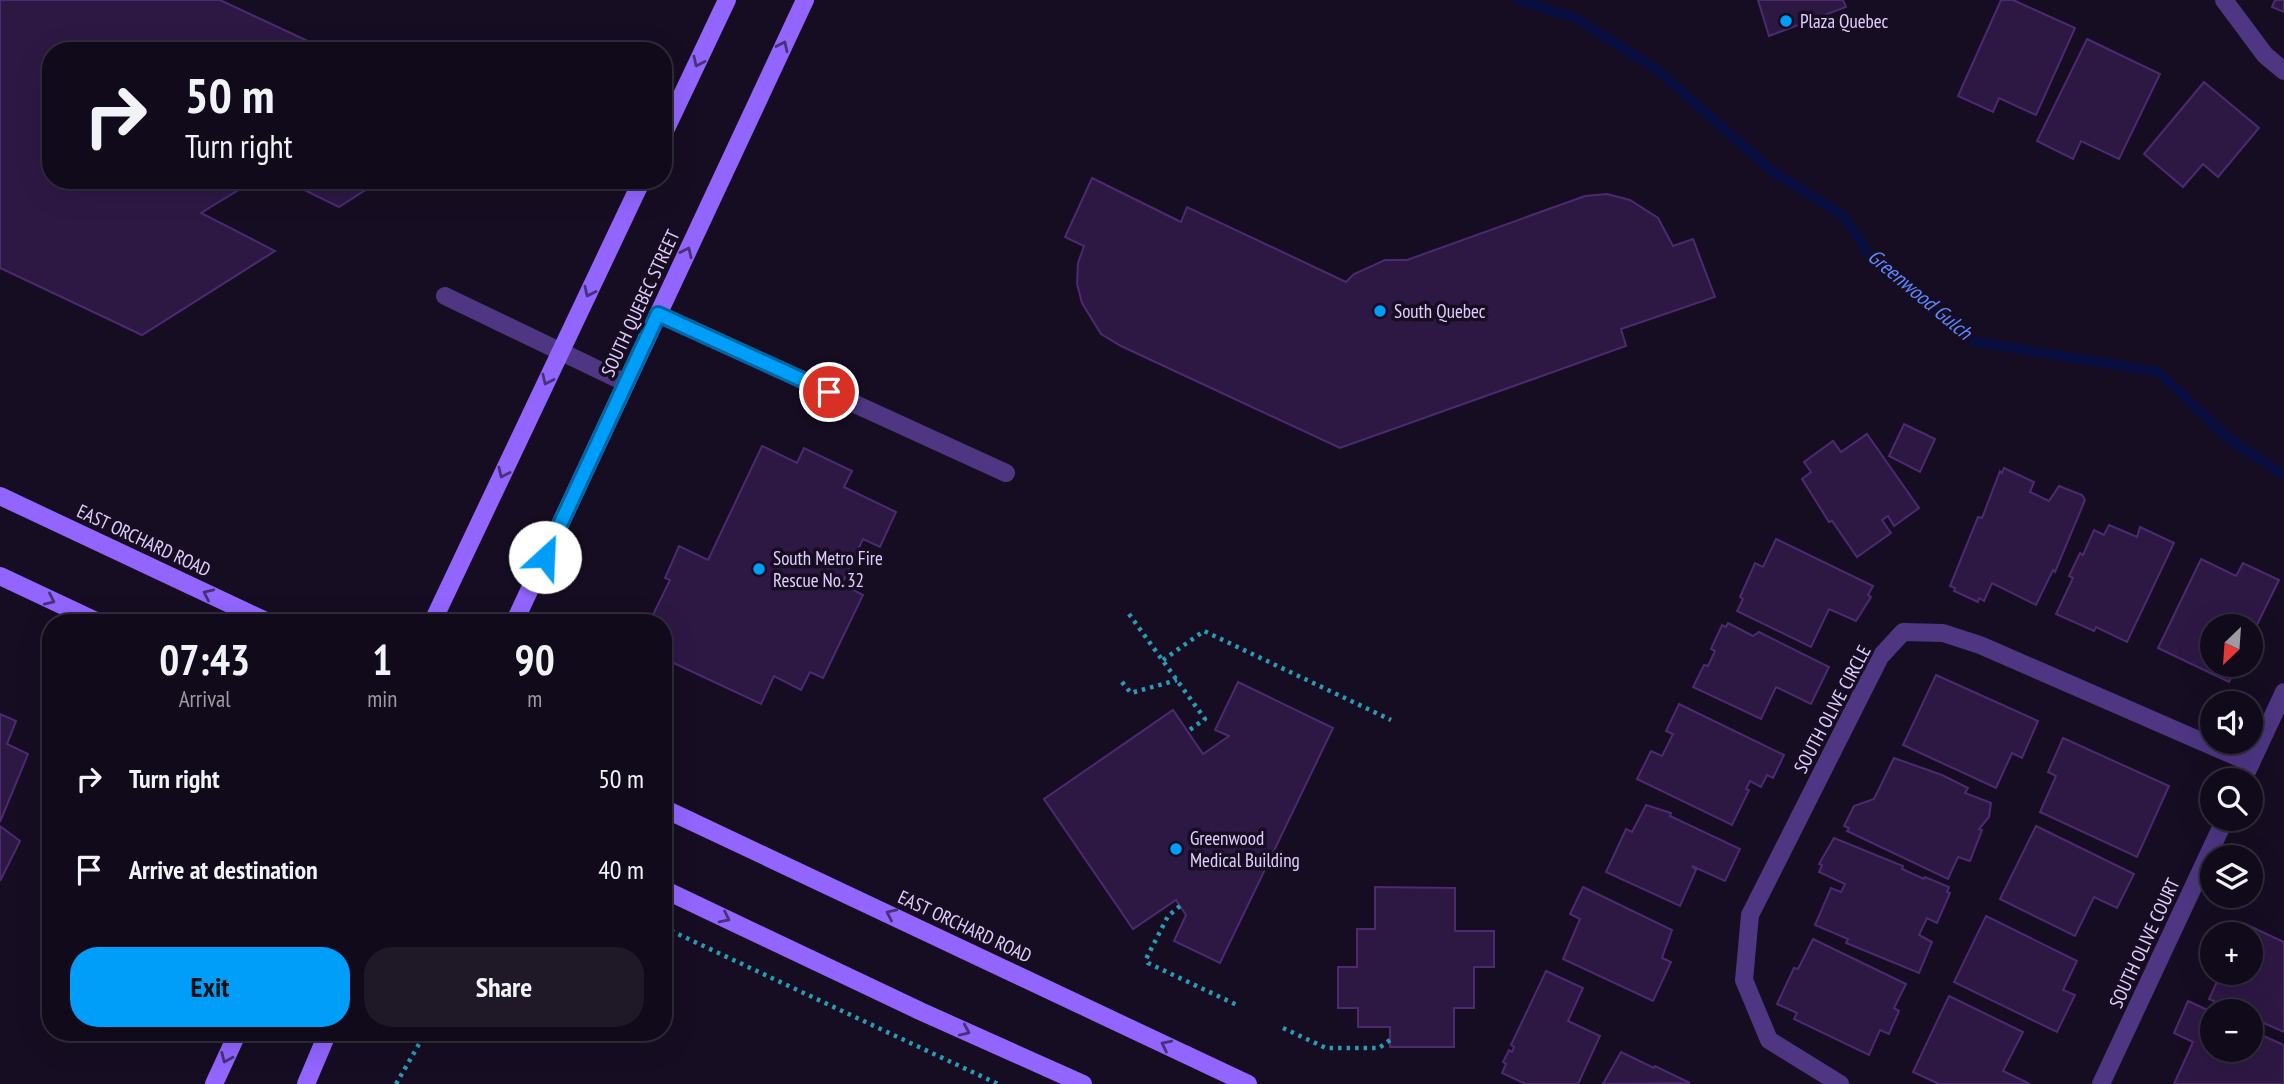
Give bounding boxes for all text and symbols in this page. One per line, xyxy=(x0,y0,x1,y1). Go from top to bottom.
place label: Plaza Quebec xyxy=(1800,9,1889,33)
marker: Plaza Quebec xyxy=(1778,13,1794,29)
one-way arrow xyxy=(775,41,789,53)
one-way arrow xyxy=(692,55,706,67)
text: 50 m xyxy=(185,63,274,127)
icon: right xyxy=(70,70,161,161)
text: Turn right xyxy=(185,125,293,167)
street label: SOUTH QUEBEC STREET xyxy=(595,225,685,380)
water label: Greenwood Gulch xyxy=(1863,243,1979,346)
one-way arrow xyxy=(679,247,693,259)
one-way arrow xyxy=(583,285,597,297)
place label: South Quebec xyxy=(1394,299,1486,323)
marker: South Quebec xyxy=(1372,303,1388,319)
pin xyxy=(799,362,859,422)
one-way arrow xyxy=(541,373,555,385)
icon: arrive xyxy=(810,373,848,411)
one-way arrow xyxy=(497,466,511,478)
street label: EAST ORCHARD ROAD xyxy=(73,499,215,581)
position arrow xyxy=(508,520,582,594)
place label: South Metro Fire Rescue No. 32 xyxy=(773,546,883,592)
marker: South Metro Fire Rescue No. 32 xyxy=(751,561,767,577)
one-way arrow xyxy=(203,588,215,602)
one-way arrow xyxy=(43,592,55,606)
north arrow xyxy=(2200,614,2263,677)
map controls xyxy=(2200,614,2263,1062)
text: 07:43 xyxy=(159,632,250,687)
text: 1 xyxy=(372,632,392,687)
text: 90 xyxy=(515,632,555,687)
street label: SOUTH OLIVE CIRCLE xyxy=(1788,641,1876,777)
text: Arrival xyxy=(179,684,231,713)
text: min xyxy=(367,684,397,713)
text: m xyxy=(527,684,542,713)
button: sound xyxy=(2200,691,2263,754)
icon: right xyxy=(70,760,108,798)
text: Turn right xyxy=(129,762,220,795)
text: 50 m xyxy=(598,762,644,795)
button: search xyxy=(2200,768,2263,831)
place label: Greenwood Medical Building xyxy=(1190,826,1300,872)
marker: Greenwood Medical Building xyxy=(1168,841,1184,857)
button: layers xyxy=(2200,845,2263,908)
icon: arrive xyxy=(70,851,108,889)
text: Arrive at destination xyxy=(129,853,318,886)
text: 40 m xyxy=(598,853,644,886)
street label: SOUTH OLIVE COURT xyxy=(2103,874,2185,1012)
street label: EAST ORCHARD ROAD xyxy=(894,885,1036,967)
one-way arrow xyxy=(886,909,898,923)
one-way arrow xyxy=(718,910,730,924)
button: + xyxy=(2200,922,2263,985)
button: Exit xyxy=(70,947,350,1027)
button: Share xyxy=(364,947,644,1027)
button: − xyxy=(2200,999,2263,1062)
one-way arrow xyxy=(958,1023,970,1037)
one-way arrow xyxy=(1161,1039,1173,1053)
one-way arrow xyxy=(220,1051,234,1063)

